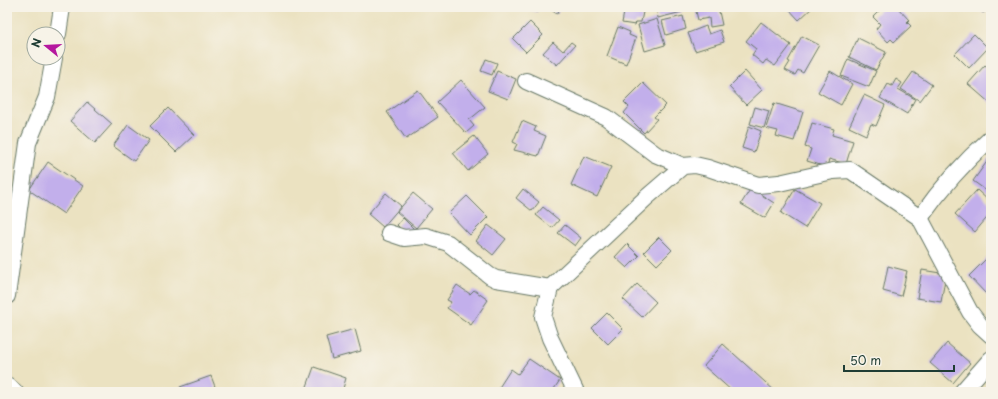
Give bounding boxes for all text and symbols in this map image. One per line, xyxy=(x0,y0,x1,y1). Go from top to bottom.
north arrow xyxy=(26,26,66,66)
text: N xyxy=(27,36,46,50)
scale bar xyxy=(844,347,954,373)
text: 50 m xyxy=(850,351,881,369)

